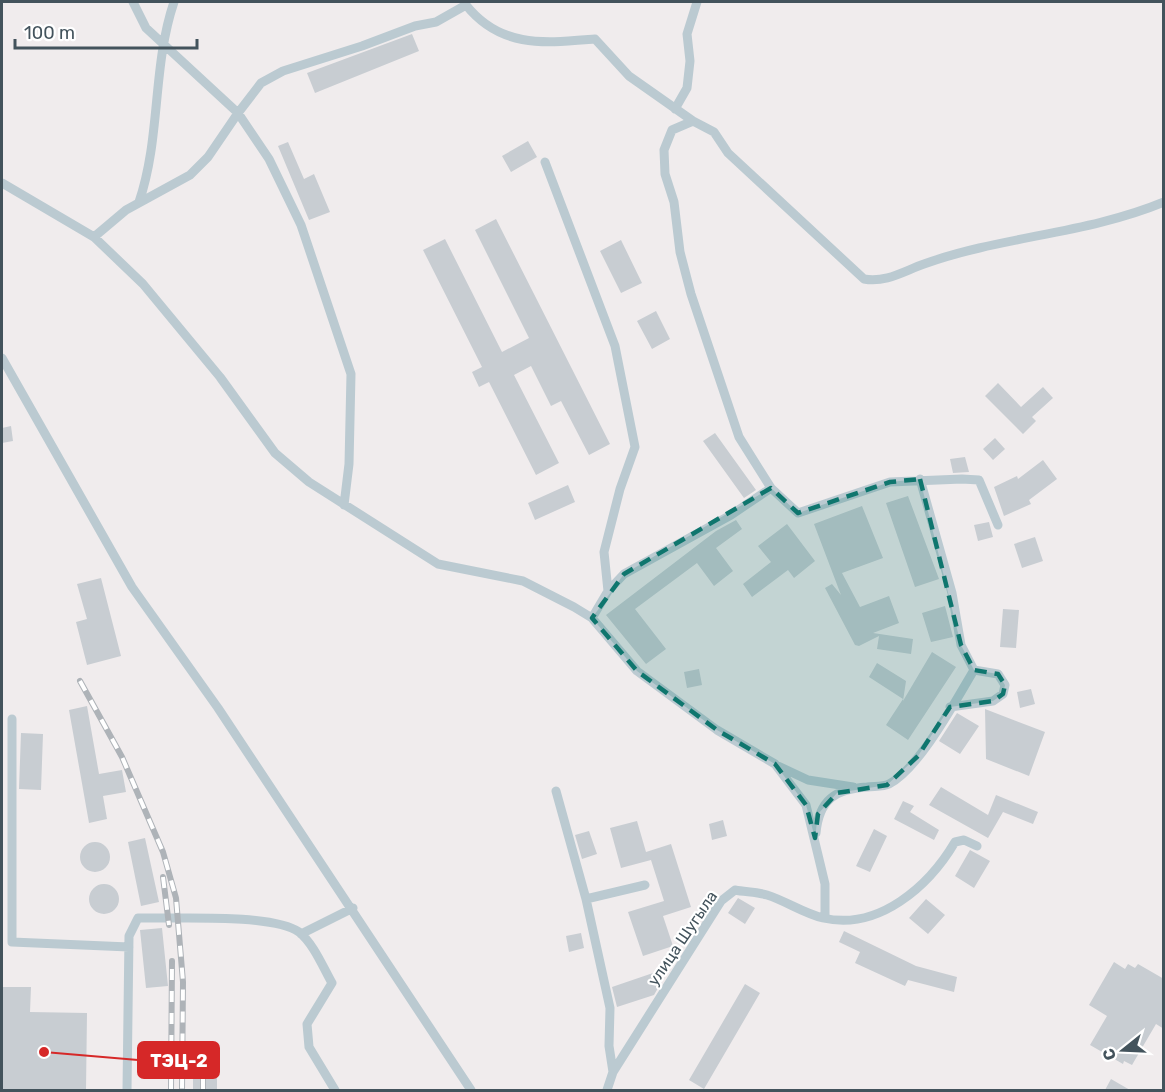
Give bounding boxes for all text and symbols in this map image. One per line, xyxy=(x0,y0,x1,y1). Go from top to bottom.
scale bar xyxy=(15,12,196,50)
text: 100 m xyxy=(24,22,75,44)
street label: улица Шугыла xyxy=(644,887,721,989)
north arrow xyxy=(1093,1020,1153,1080)
callout: ТЭЦ-2 xyxy=(138,1042,219,1078)
text: С xyxy=(1098,1046,1120,1063)
text: ТЭЦ-2 xyxy=(150,1050,208,1072)

